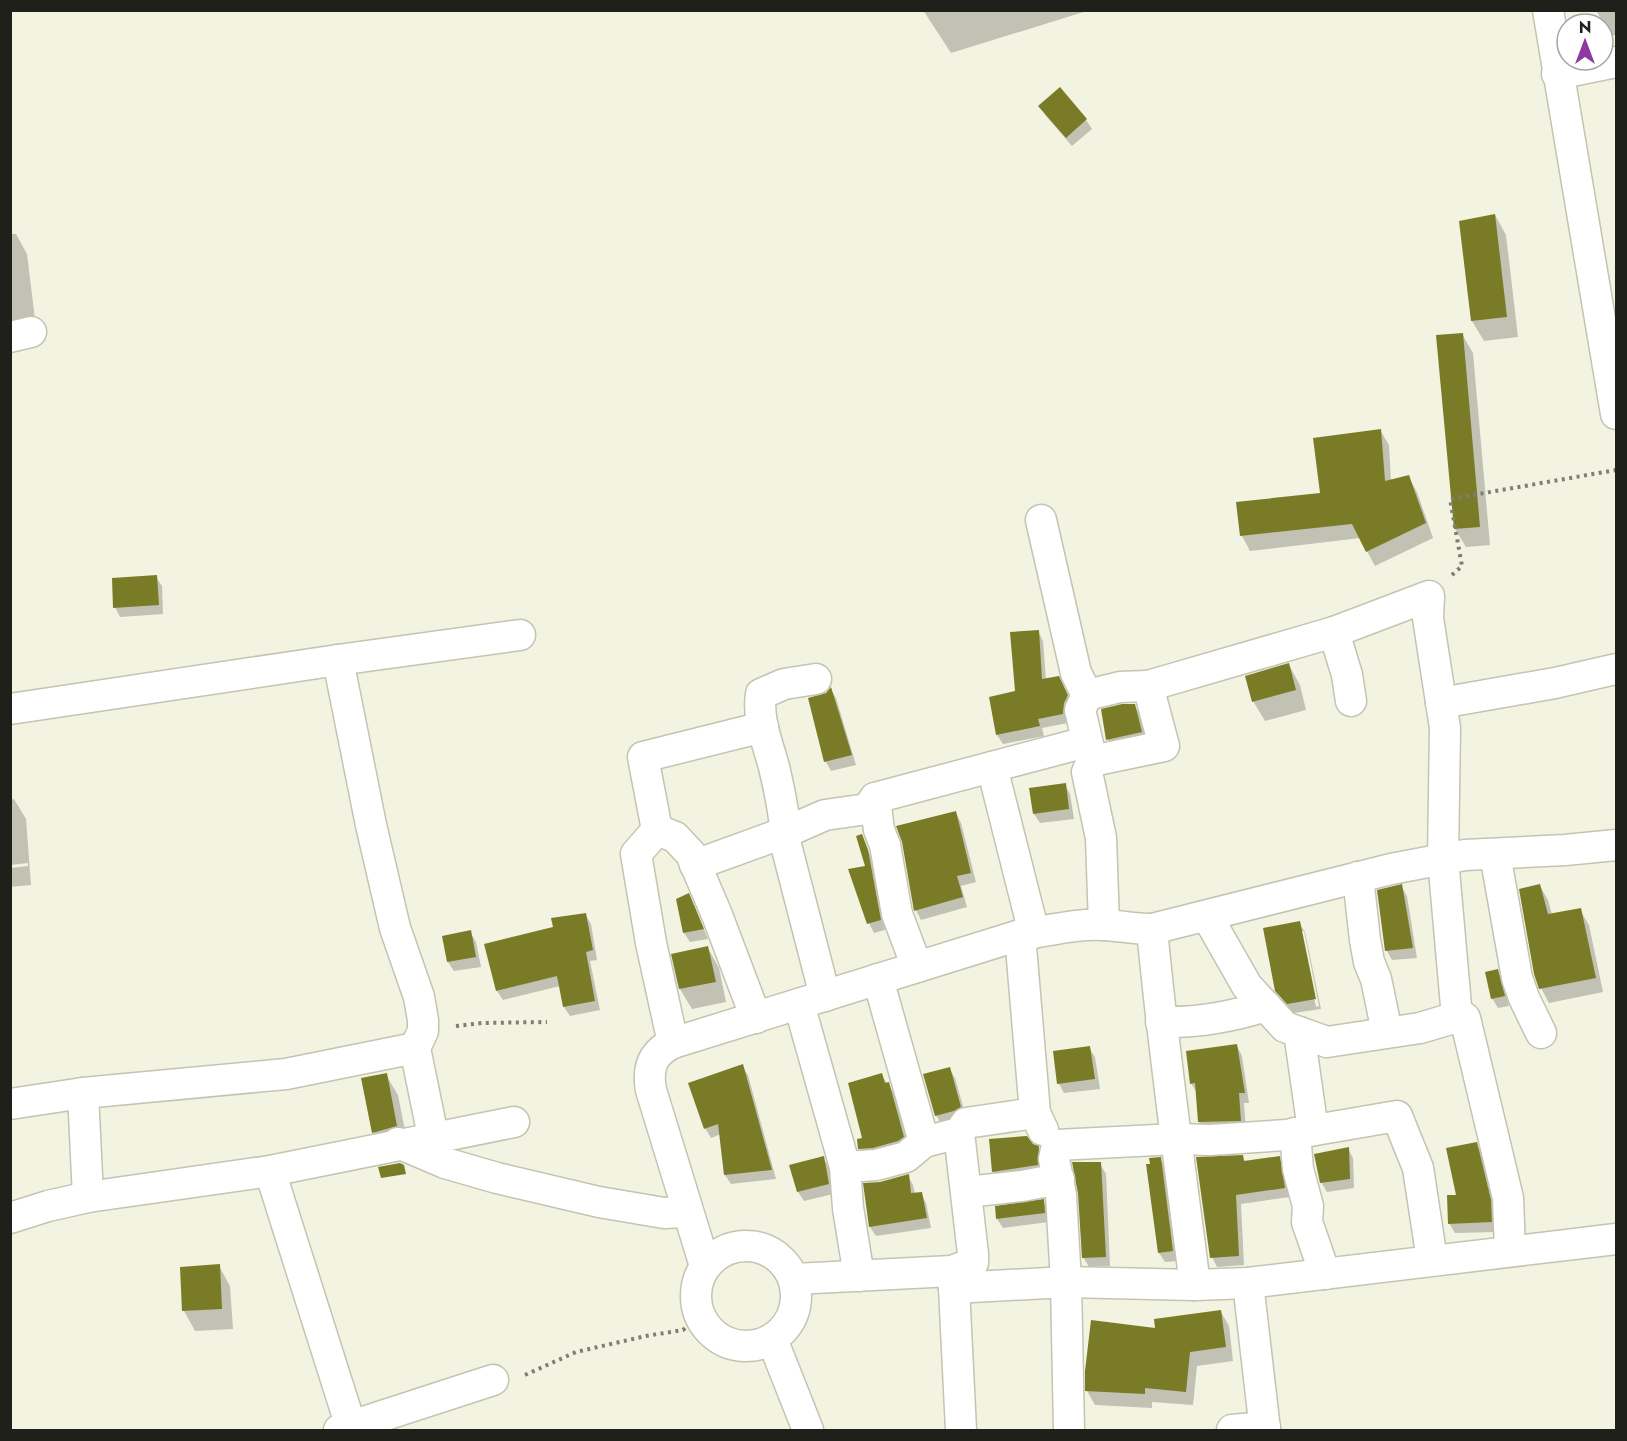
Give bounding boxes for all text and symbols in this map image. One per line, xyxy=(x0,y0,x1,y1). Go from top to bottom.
north arrow xyxy=(1555,12,1615,72)
text: N xyxy=(1579,16,1591,39)

